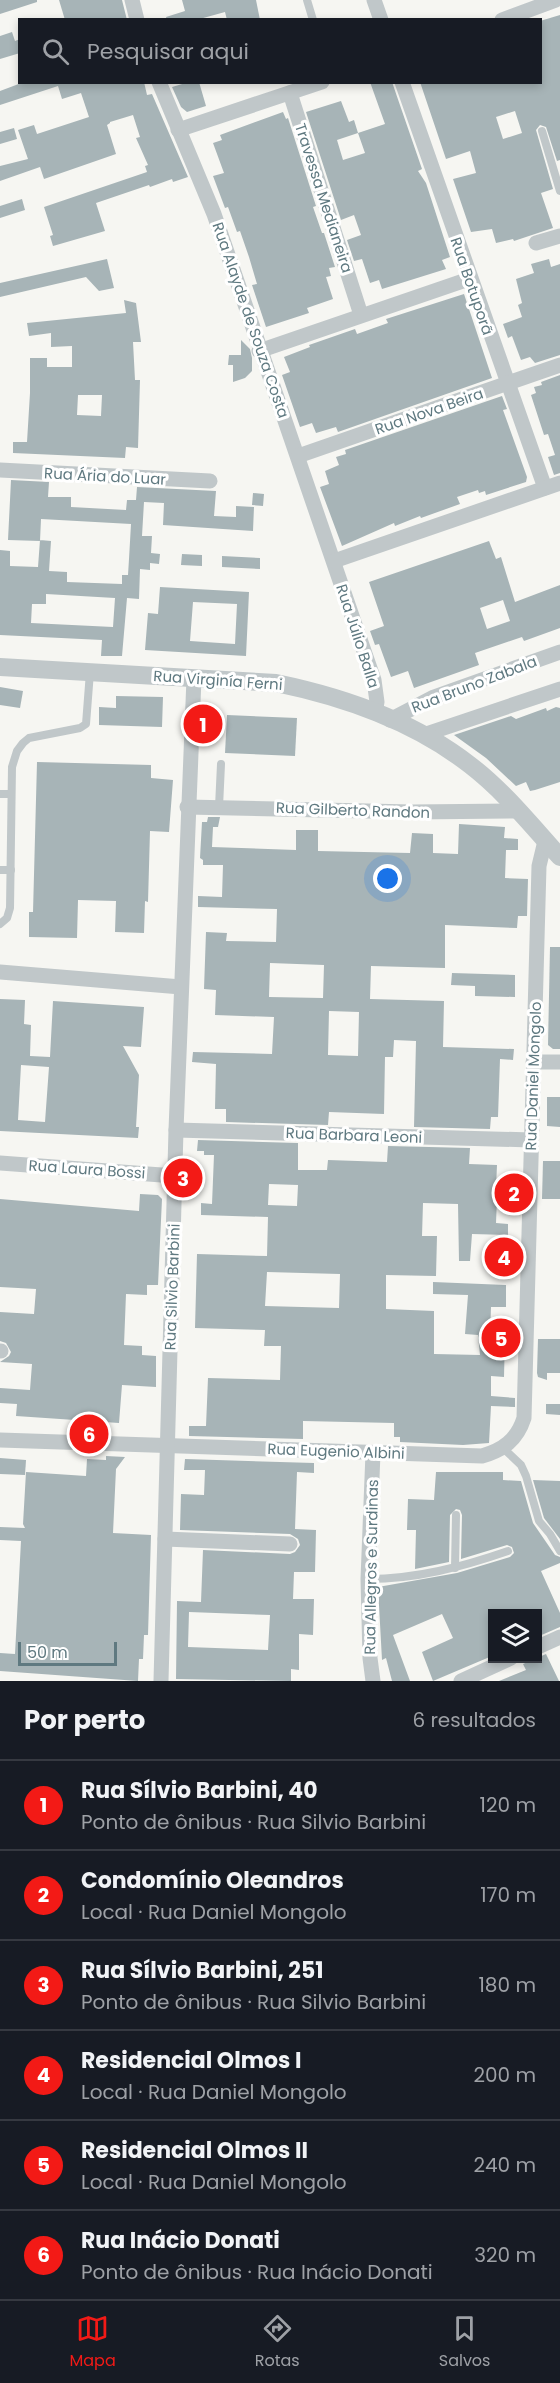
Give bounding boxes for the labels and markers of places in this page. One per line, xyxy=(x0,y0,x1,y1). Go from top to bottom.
pin: 1 xyxy=(184,702,222,746)
pin: 3 xyxy=(164,1156,202,1200)
pin: 2 xyxy=(494,1170,534,1216)
pin: 4 xyxy=(484,1234,524,1280)
pin: 5 xyxy=(482,1316,520,1360)
pin: 6 xyxy=(70,1412,109,1456)

